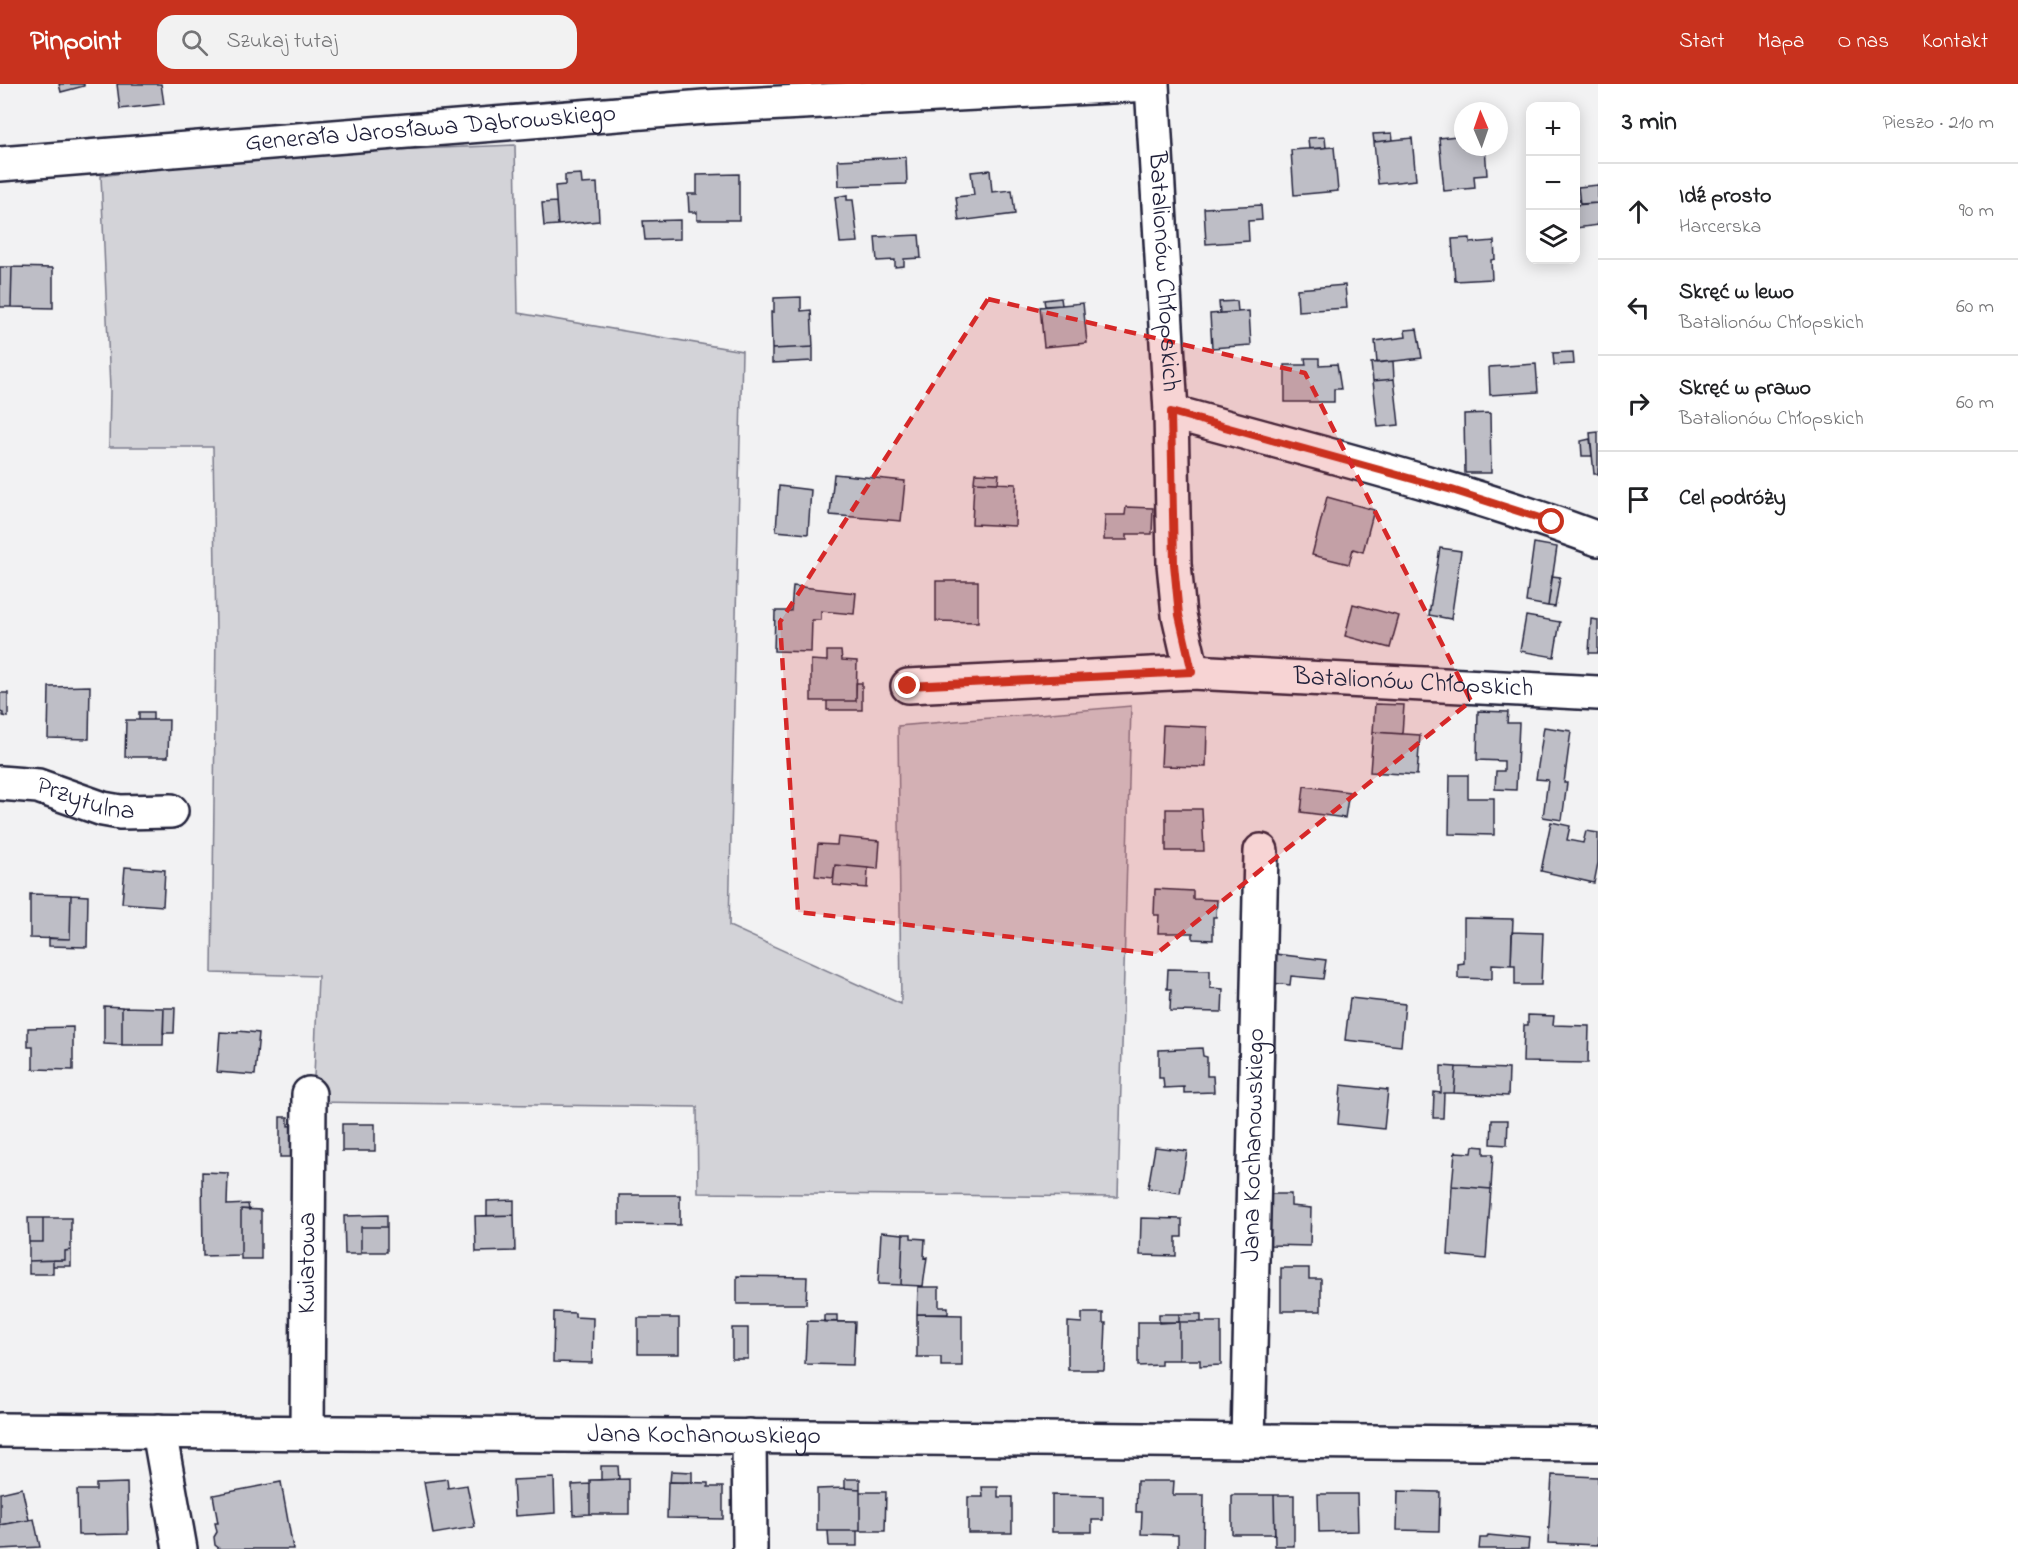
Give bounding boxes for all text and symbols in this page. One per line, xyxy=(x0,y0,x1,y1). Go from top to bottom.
search box xyxy=(157,15,577,69)
text: Pinpoint xyxy=(30,22,121,63)
icon: search xyxy=(178,26,211,59)
text: Szukaj tutaj xyxy=(226,26,337,58)
text: Start xyxy=(1679,27,1725,57)
text: Mapa xyxy=(1758,27,1804,57)
text: O nas xyxy=(1837,27,1889,57)
text: Kontakt xyxy=(1922,27,1988,57)
street label: Generała Jarosława Dąbrowskiego xyxy=(244,95,617,163)
north arrow xyxy=(1454,102,1508,156)
map controls xyxy=(1526,102,1580,264)
button: + xyxy=(1526,102,1580,156)
text: 3 min xyxy=(1622,104,1677,142)
text: Pieszo · 210 m xyxy=(1882,109,1994,138)
street label: Batalionów Chłopskich xyxy=(1137,150,1189,393)
button: − xyxy=(1526,156,1580,210)
text: Idź prosto xyxy=(1679,181,1772,213)
icon: ahead xyxy=(1622,195,1655,228)
text: 90 m xyxy=(1959,197,1994,226)
button: layers xyxy=(1526,210,1580,264)
text: Harcerska xyxy=(1679,213,1761,242)
text: Skręć w lewo xyxy=(1679,277,1794,309)
icon: left xyxy=(1622,291,1655,324)
text: 60 m xyxy=(1956,293,1994,322)
text: Batalionów Chłopskich xyxy=(1679,309,1864,338)
text: Skręć w prawo xyxy=(1679,373,1811,405)
icon: right xyxy=(1622,387,1655,420)
text: 60 m xyxy=(1956,389,1994,418)
text: Batalionów Chłopskich xyxy=(1679,405,1864,434)
icon: arrive xyxy=(1622,483,1655,516)
text: Cel podróży xyxy=(1679,483,1786,515)
route start xyxy=(1538,508,1564,534)
street label: Batalionów Chłopskich xyxy=(1291,658,1534,709)
route end xyxy=(894,672,920,698)
street label: Przytulna xyxy=(31,768,135,831)
street label: Jana Kochanowskiego xyxy=(1233,1028,1276,1262)
street label: Kwiatowa xyxy=(289,1212,327,1314)
street label: Jana Kochanowskiego xyxy=(587,1416,821,1456)

